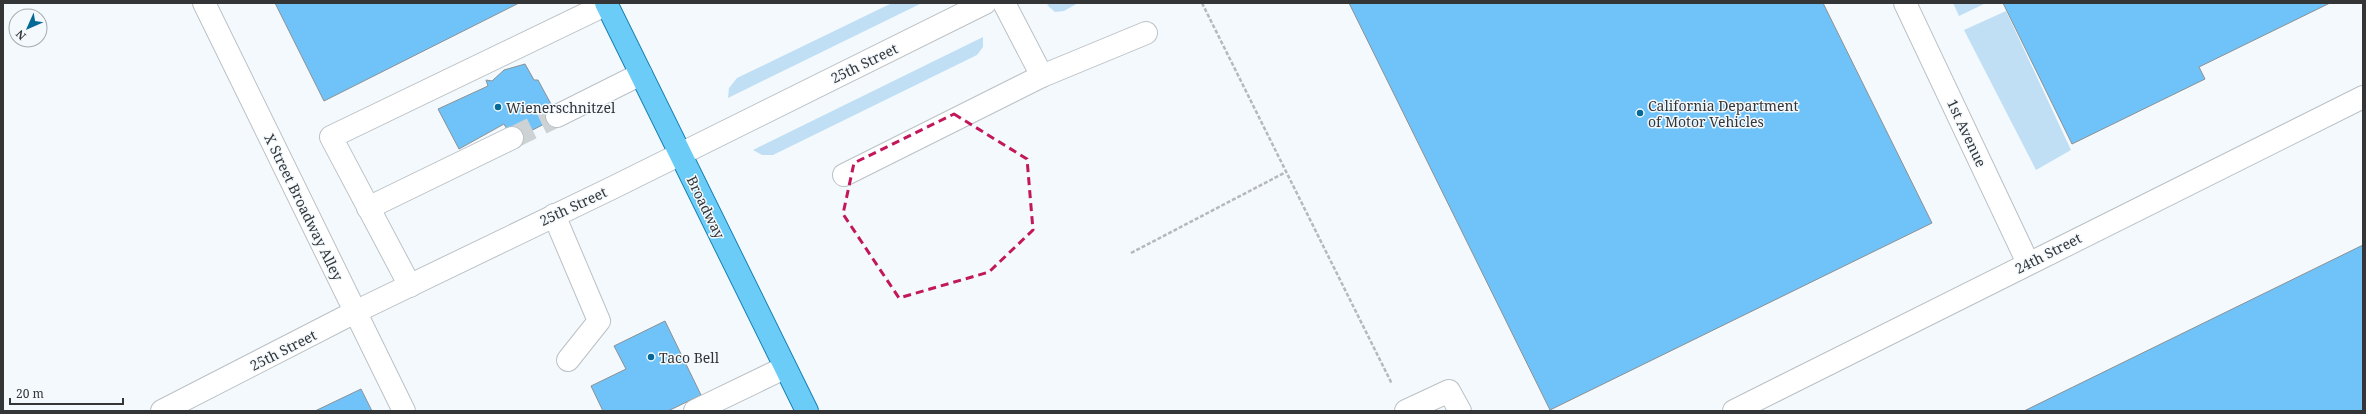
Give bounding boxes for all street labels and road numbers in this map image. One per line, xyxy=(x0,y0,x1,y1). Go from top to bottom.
street label: 25th Street xyxy=(827,39,901,87)
street label: 1st Avenue xyxy=(1943,96,1991,170)
street label: X Street Broadway Alley xyxy=(260,130,348,284)
street label: Broadway xyxy=(683,172,729,242)
street label: 25th Street xyxy=(536,182,610,230)
street label: 24th Street xyxy=(2012,228,2085,278)
street label: 25th Street xyxy=(247,325,320,375)

